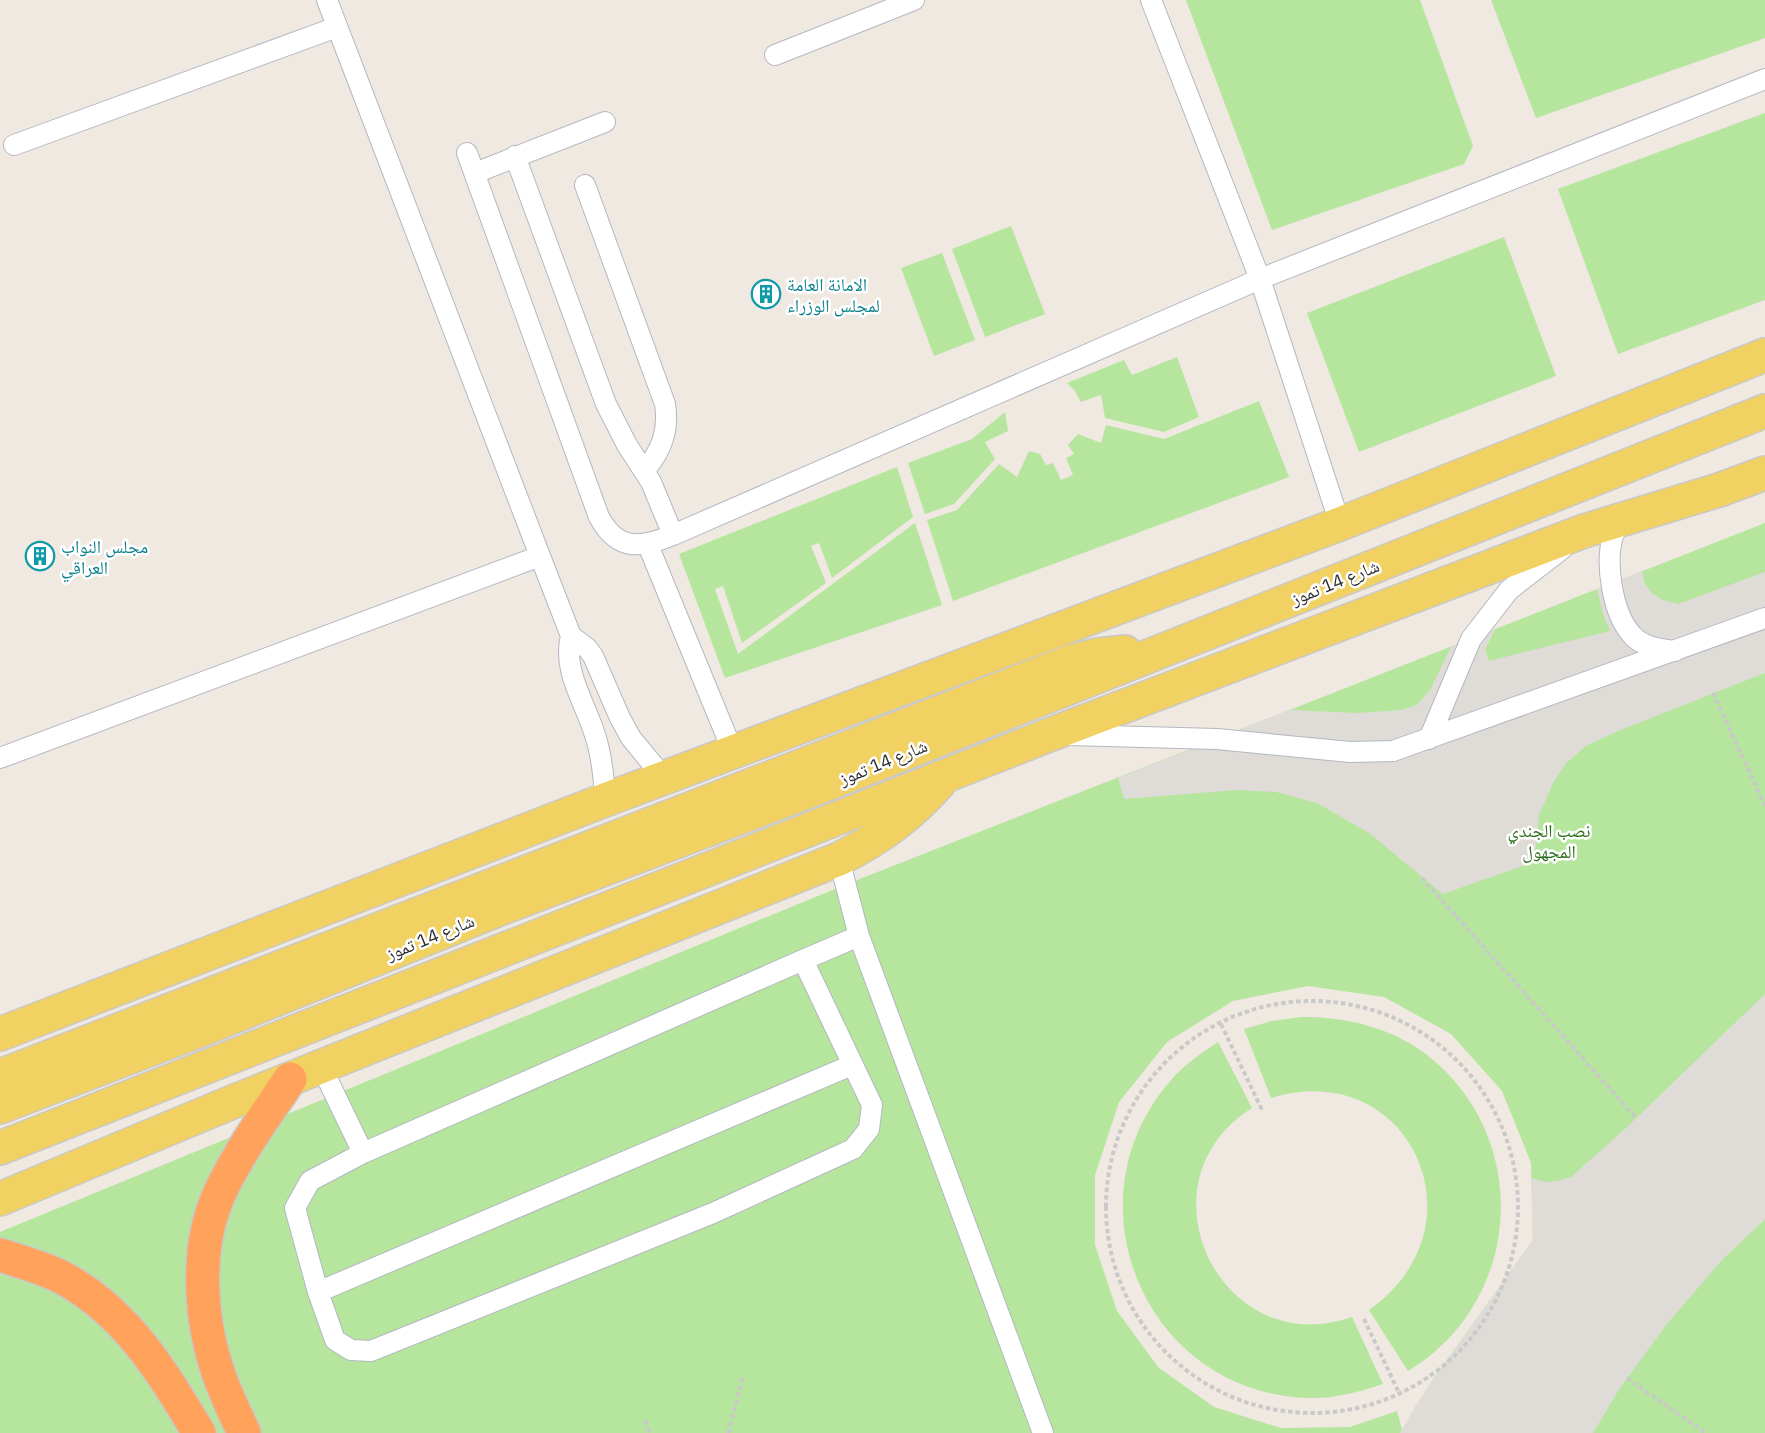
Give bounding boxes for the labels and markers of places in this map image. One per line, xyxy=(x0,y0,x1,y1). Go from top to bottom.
place label: الامانة العامة لمجلس الوزراء xyxy=(787,273,880,317)
building icon: الامانة العامة لمجلس الوزراء xyxy=(750,278,782,310)
place label: مجلس النواب العراقي xyxy=(61,535,148,582)
building icon: مجلس النواب العراقي xyxy=(24,540,56,572)

